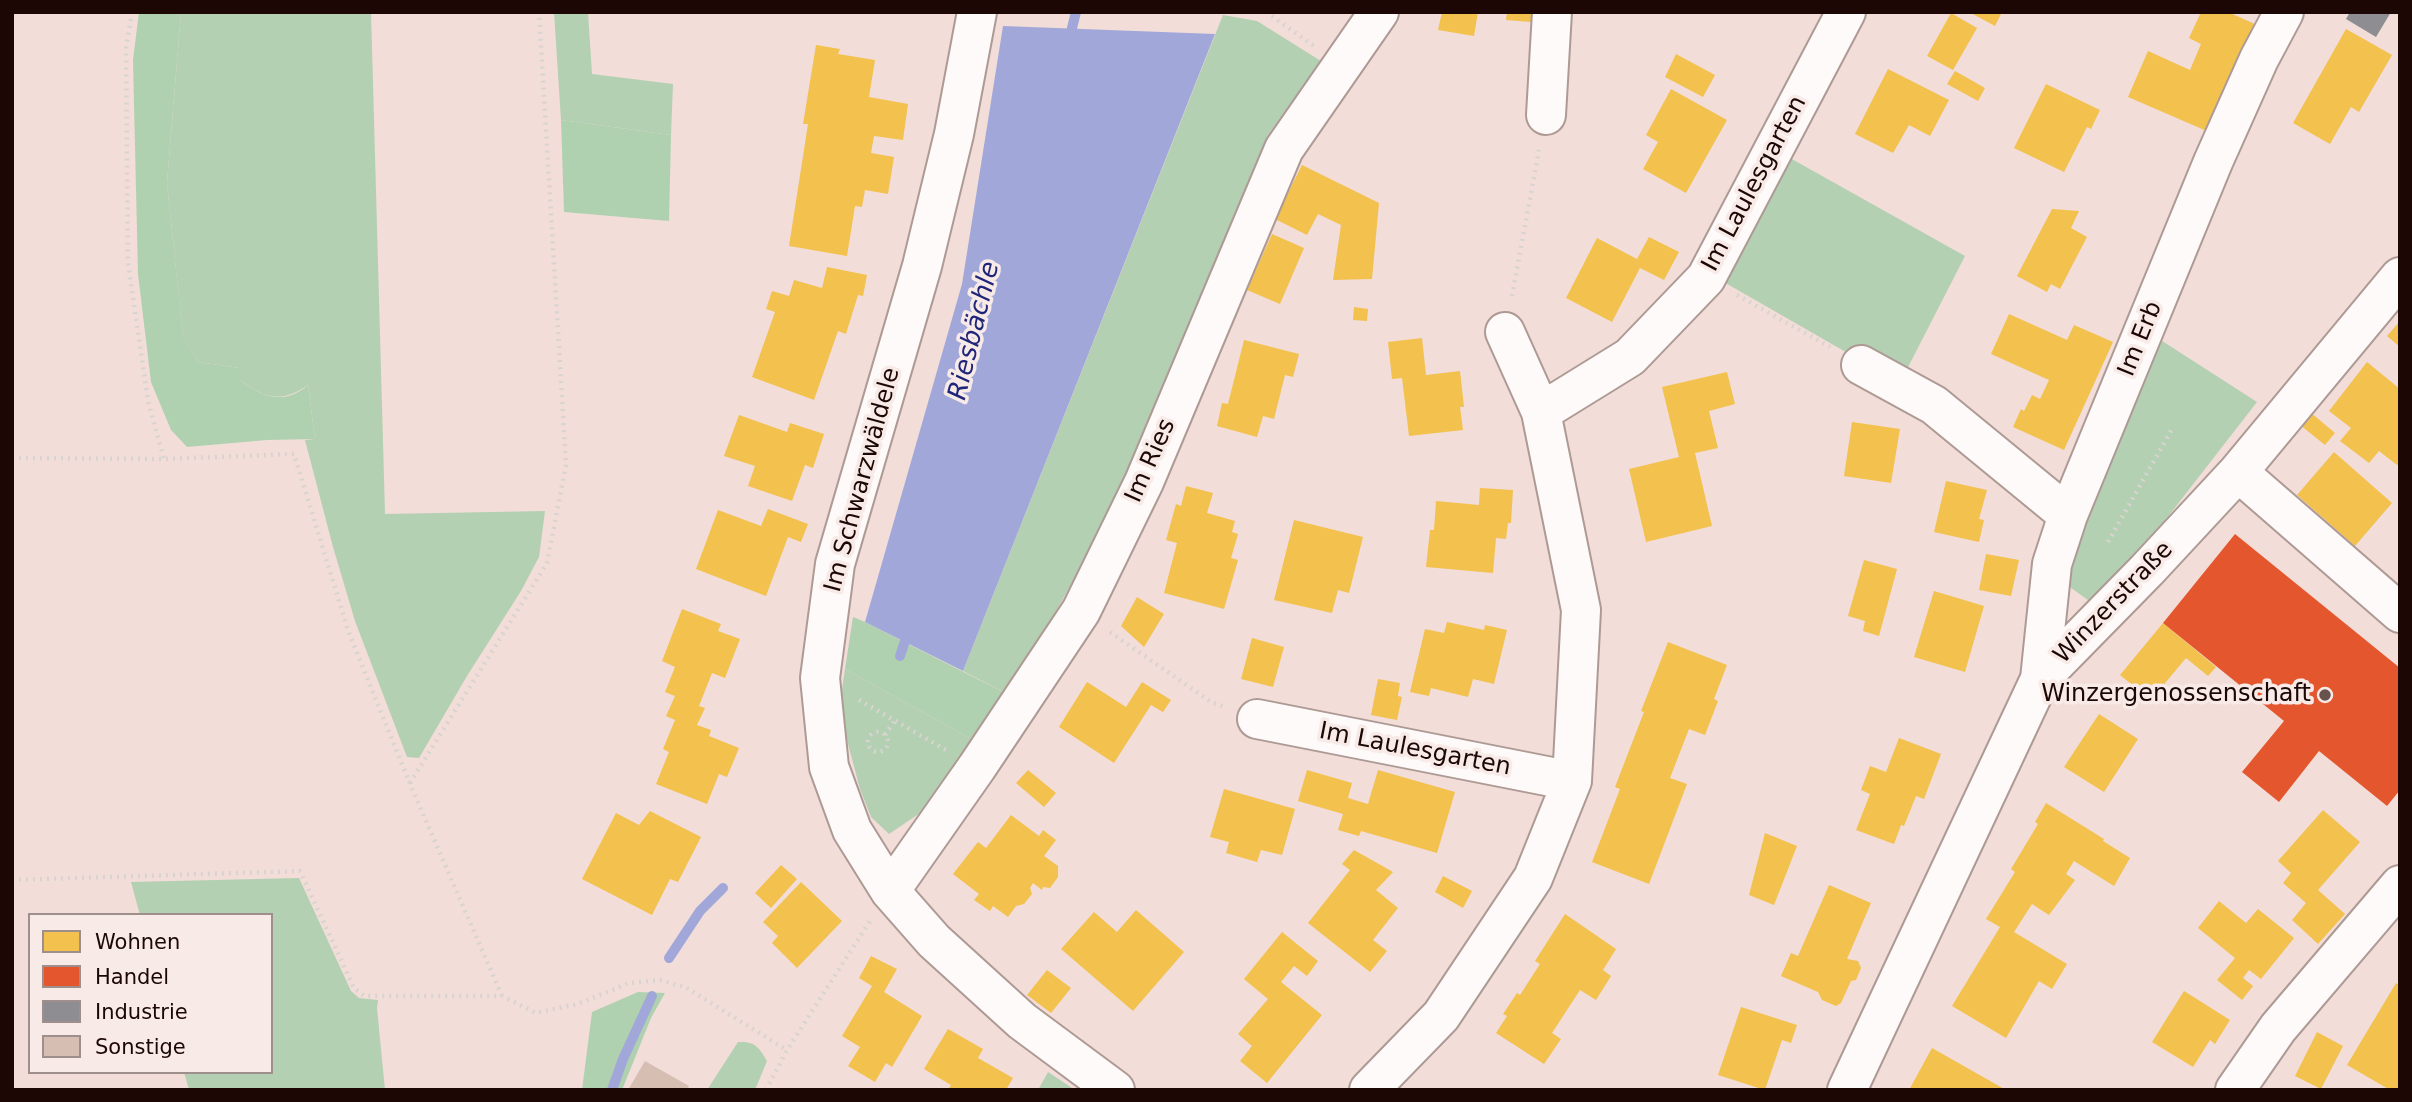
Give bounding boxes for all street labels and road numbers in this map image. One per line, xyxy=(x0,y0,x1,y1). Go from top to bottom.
street label: Im Laulesgarten xyxy=(1697,91,1813,277)
street label: Im Erb xyxy=(2113,297,2169,381)
street label: Im Schwarzwäldele xyxy=(819,365,907,595)
street label: Im Ries xyxy=(1120,415,1182,507)
street label: Winzerstraße xyxy=(2049,536,2179,670)
street label: Im Laulesgarten xyxy=(1317,717,1513,783)

